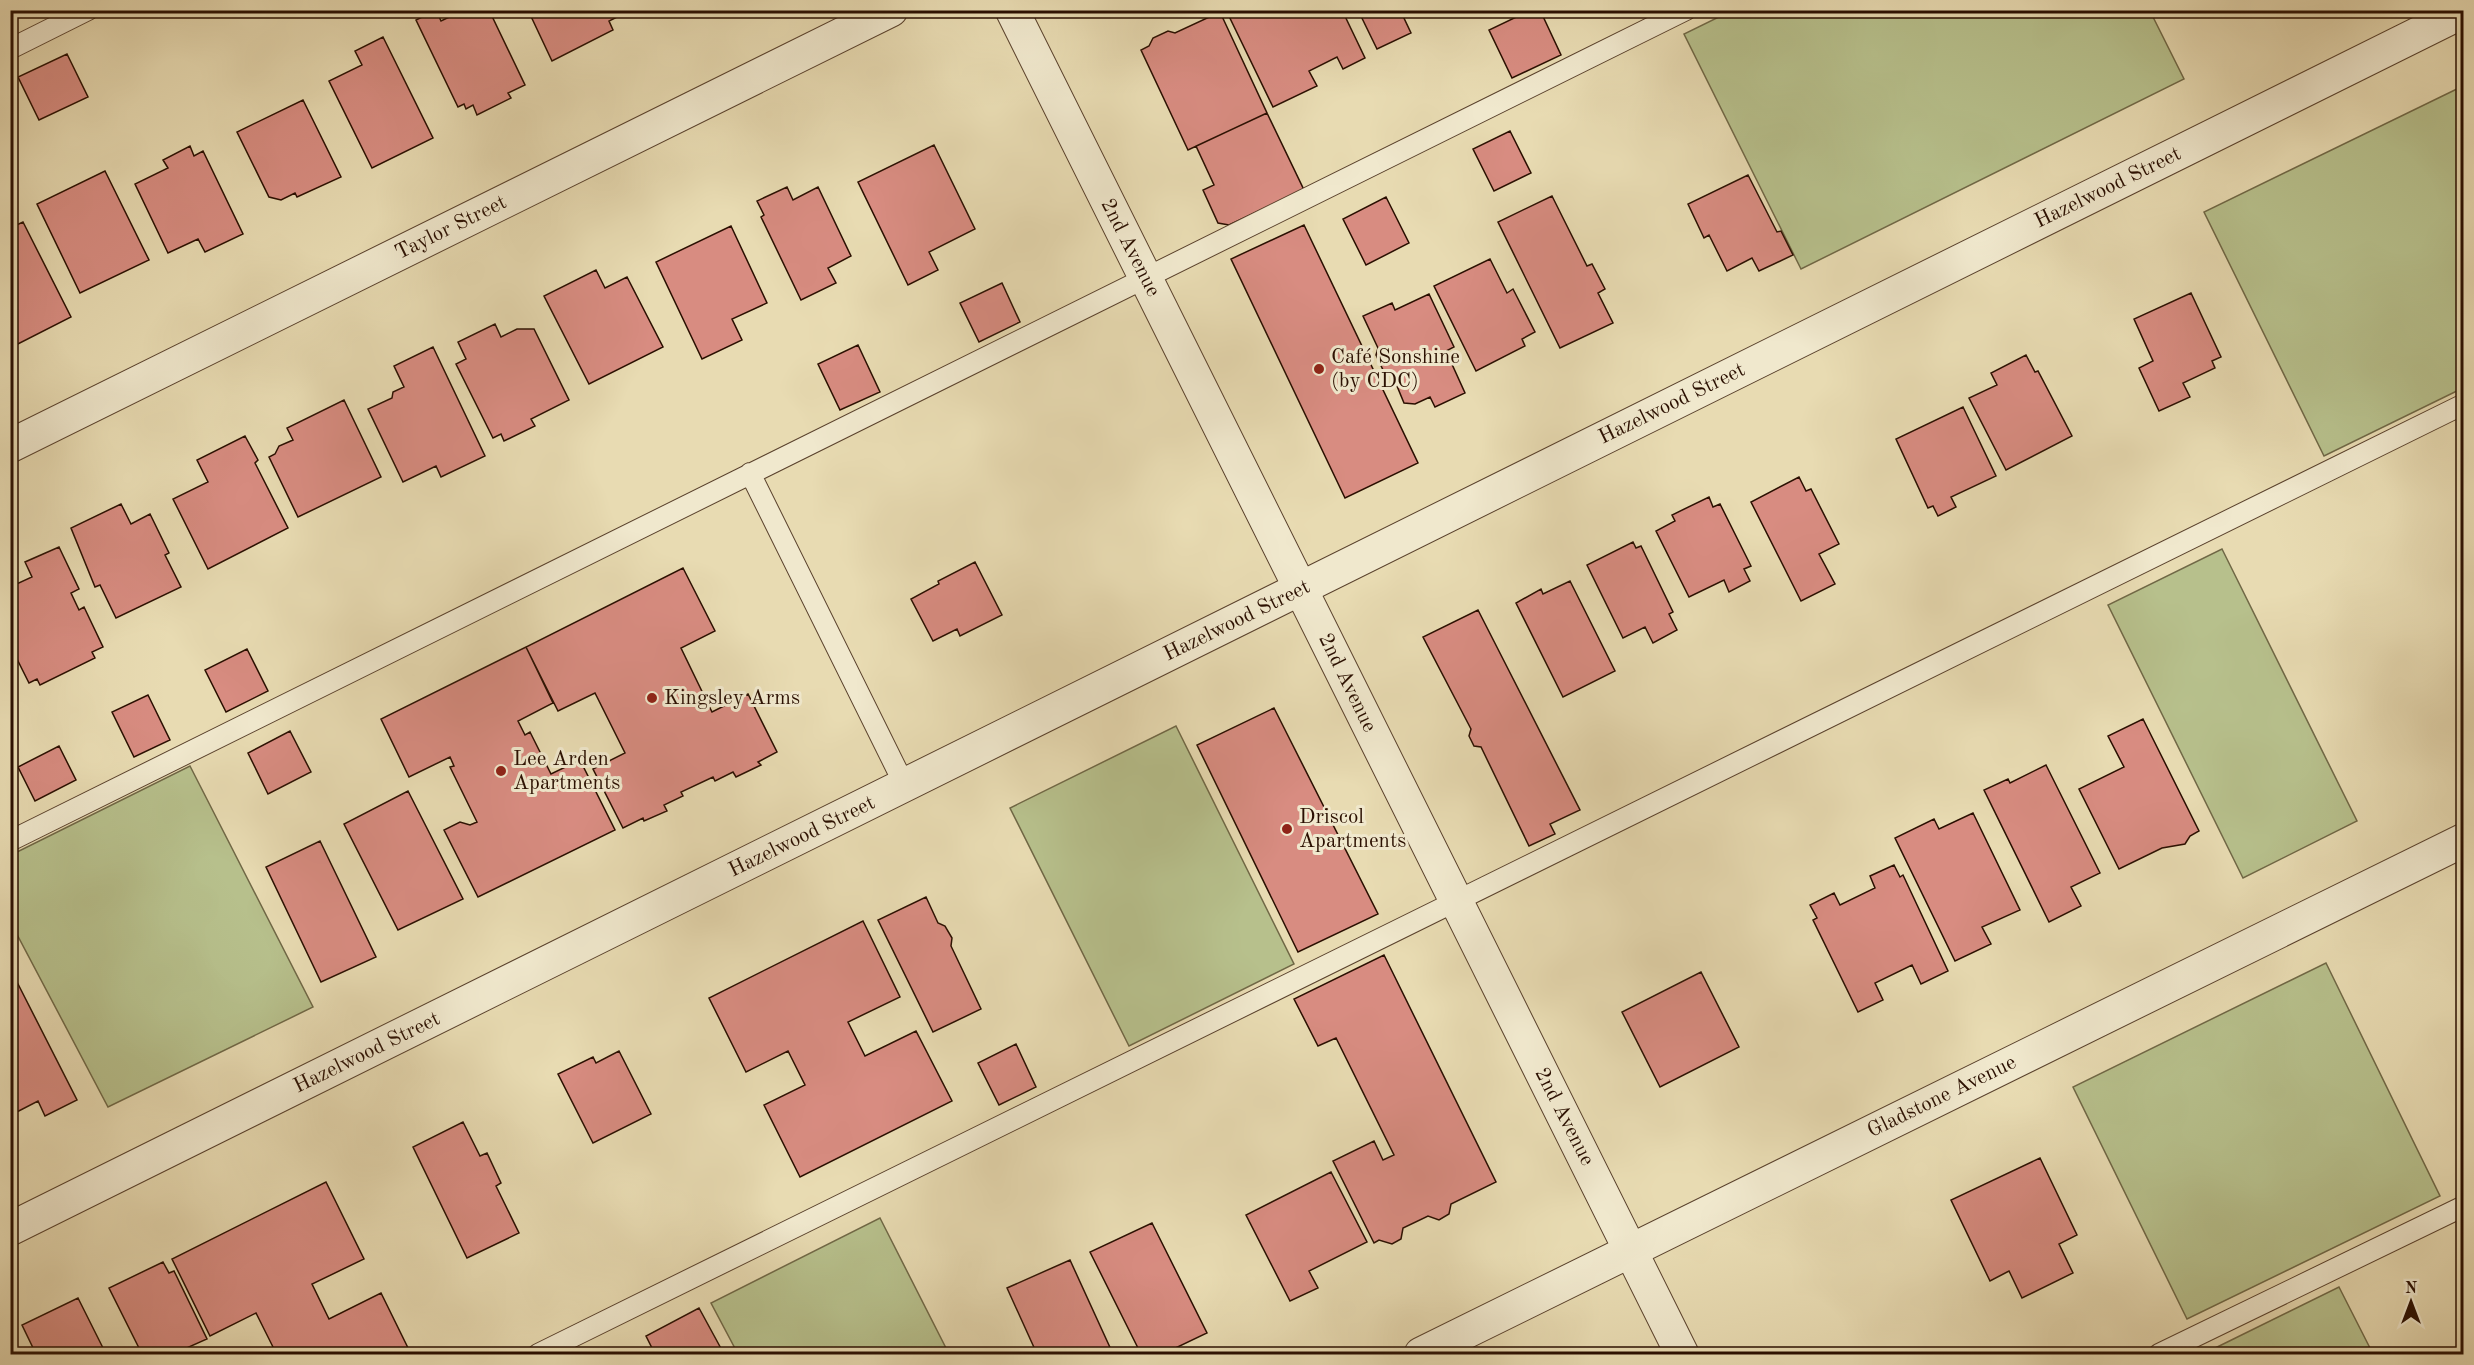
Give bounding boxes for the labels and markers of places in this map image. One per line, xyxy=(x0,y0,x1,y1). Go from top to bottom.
place label: Café Sonshine (by CDC) xyxy=(1331,347,1460,392)
marker: Café Sonshine (by CDC) xyxy=(1312,362,1326,376)
place label: Kingsley Arms xyxy=(664,688,800,709)
marker: Kingsley Arms xyxy=(645,691,659,705)
place label: Lee Arden Apartments xyxy=(513,749,620,794)
marker: Lee Arden Apartments xyxy=(494,764,508,778)
place label: Driscol Apartments xyxy=(1299,807,1406,852)
marker: Driscol Apartments xyxy=(1280,822,1294,836)

